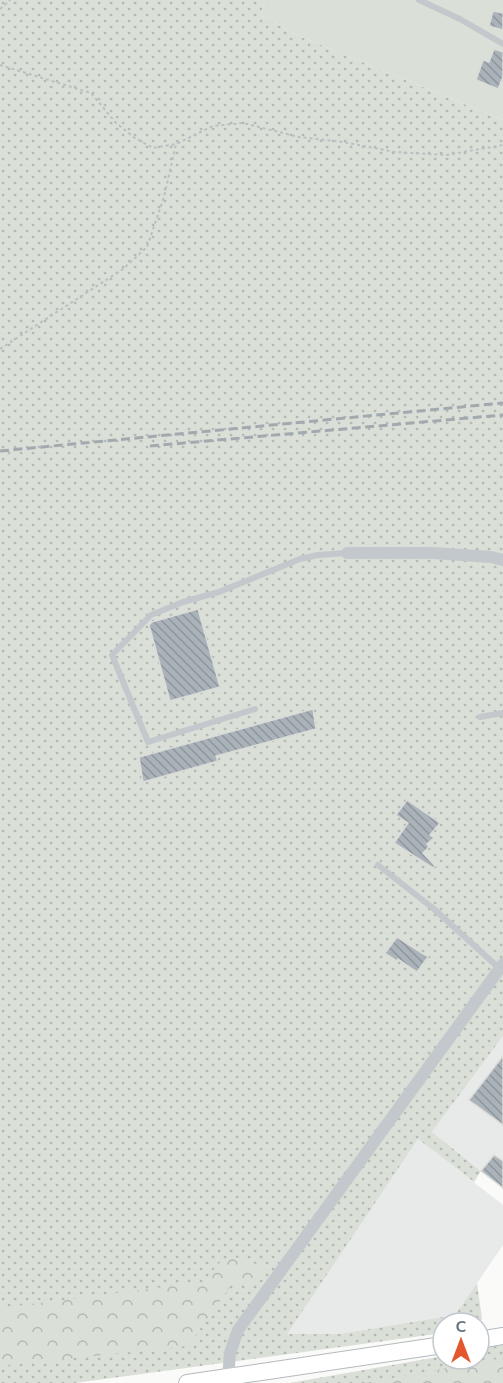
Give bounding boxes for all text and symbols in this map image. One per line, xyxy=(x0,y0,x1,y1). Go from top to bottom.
north arrow xyxy=(431,1311,491,1371)
text: С xyxy=(456,1316,467,1336)

